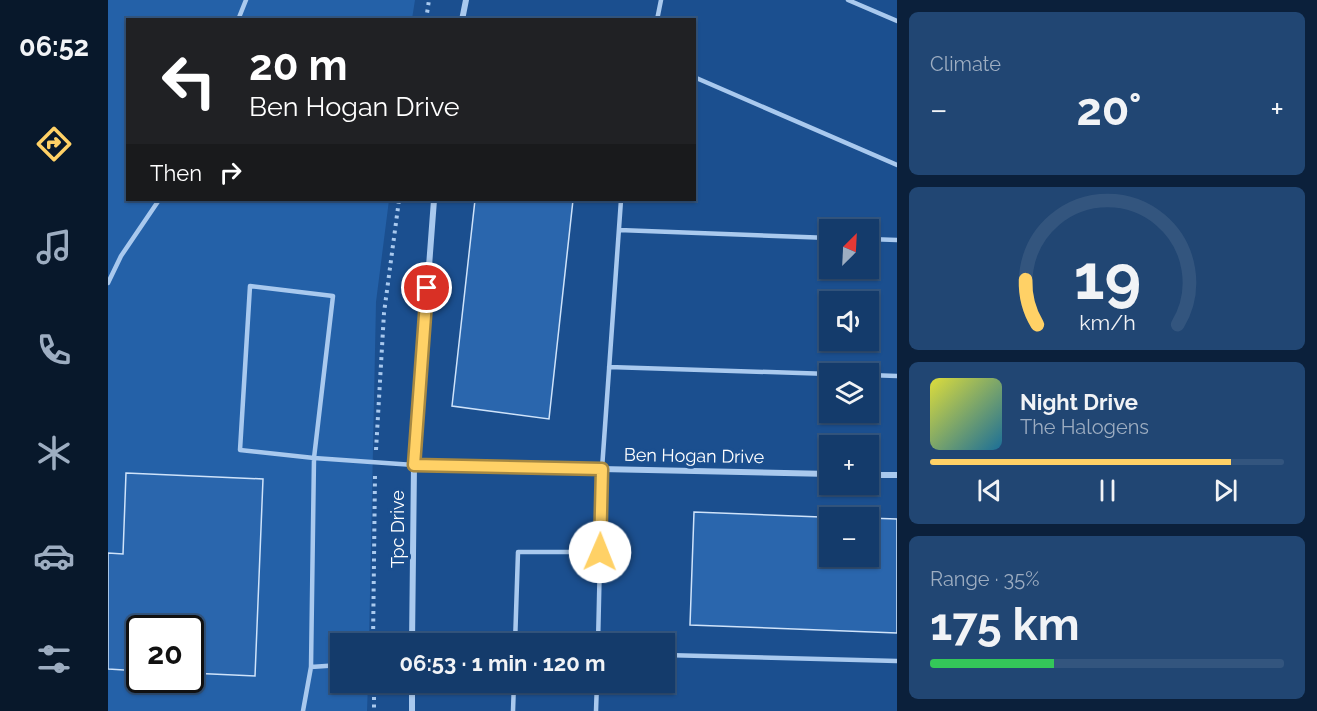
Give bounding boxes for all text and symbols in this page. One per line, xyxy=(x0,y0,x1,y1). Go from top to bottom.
text: 06:52 xyxy=(19,31,89,62)
text: 20 m xyxy=(249,41,348,90)
icon: left xyxy=(150,42,228,120)
text: Climate xyxy=(930,52,1001,76)
text: 20° xyxy=(1076,83,1142,136)
text: − xyxy=(930,90,948,129)
text: + xyxy=(1270,90,1284,129)
text: Ben Hogan Drive xyxy=(249,91,460,122)
icon: directions xyxy=(33,123,75,165)
icon: right xyxy=(214,156,247,189)
text: Then xyxy=(150,160,202,186)
north arrow xyxy=(819,219,879,279)
map controls xyxy=(819,219,879,567)
icon: music xyxy=(33,226,75,268)
text: 19 xyxy=(1073,240,1141,314)
pin xyxy=(401,262,452,313)
icon: arrive xyxy=(410,271,443,304)
button: sound xyxy=(819,291,879,351)
text: km/h xyxy=(1079,311,1135,336)
icon: phone xyxy=(33,329,75,371)
button: layers xyxy=(819,363,879,423)
text: Night Drive xyxy=(1020,389,1138,415)
text: The Halogens xyxy=(1020,415,1149,439)
icon: climate xyxy=(33,432,75,474)
button: + xyxy=(819,435,879,495)
street label: Ben Hogan Drive xyxy=(624,444,765,467)
icon: previous xyxy=(973,474,1006,507)
icon: pause xyxy=(1091,474,1124,507)
icon: next xyxy=(1209,474,1242,507)
street label: Tpc Drive xyxy=(387,490,408,568)
button: − xyxy=(819,507,879,567)
position arrow xyxy=(568,520,632,584)
icon: car xyxy=(33,535,75,577)
text: Range · 35% xyxy=(930,567,1039,591)
text: 175 km xyxy=(930,598,1080,651)
speed limit sign: 20 xyxy=(126,615,204,693)
icon: filters xyxy=(33,638,75,680)
text: 06:53 · 1 min · 120 m xyxy=(400,650,605,676)

